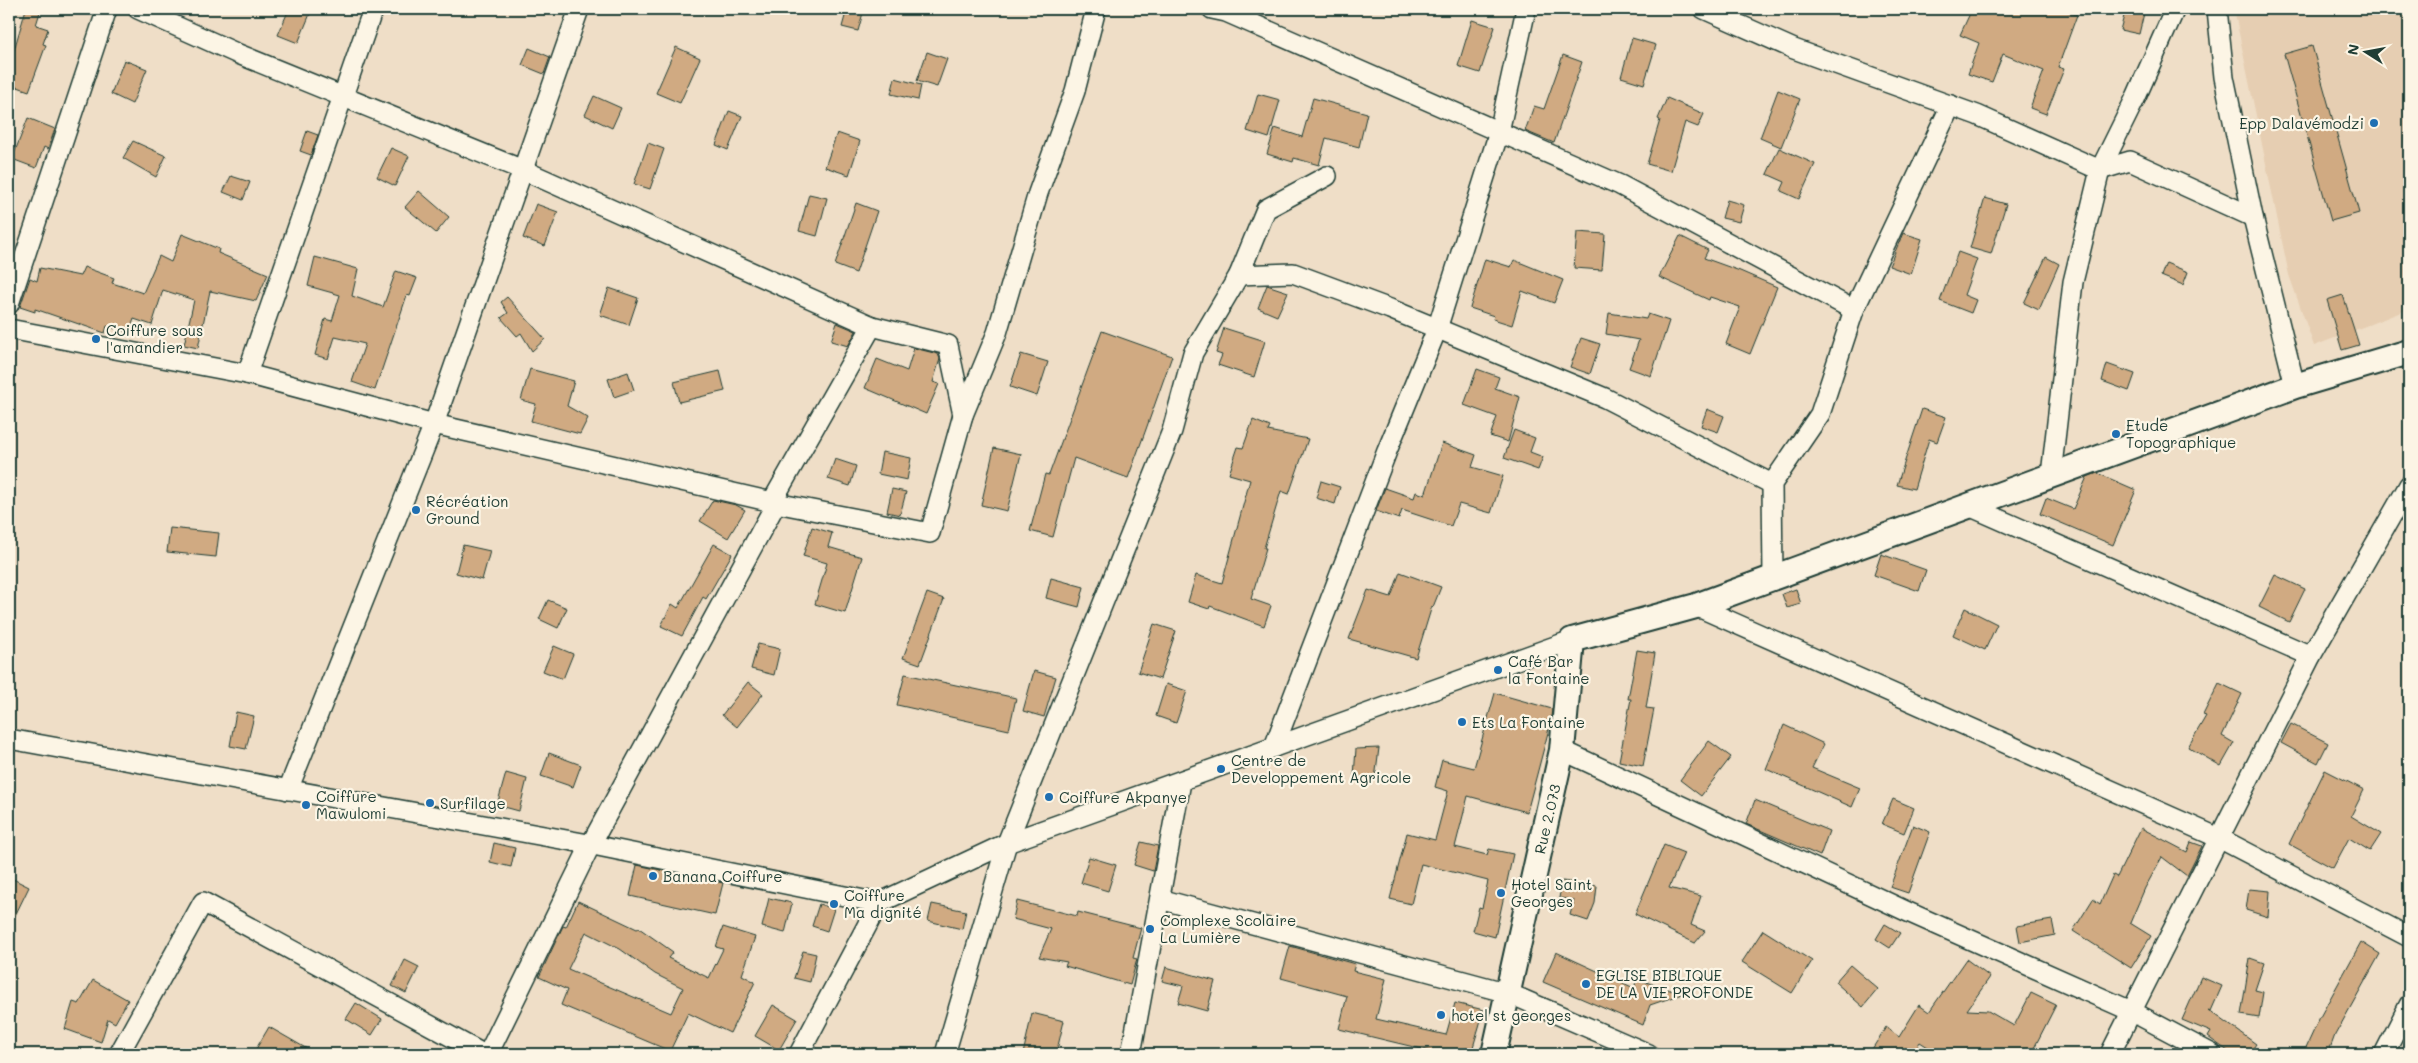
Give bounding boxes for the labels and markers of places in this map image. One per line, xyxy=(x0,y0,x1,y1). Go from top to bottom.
place label: Epp Dalavémodzi xyxy=(2239,113,2364,133)
marker: Epp Dalavémodzi xyxy=(2368,117,2380,129)
place label: Coiffure sous l'amandier xyxy=(106,320,203,357)
marker: Coiffure sous l'amandier xyxy=(90,333,102,345)
place label: Etude Topographique xyxy=(2126,415,2236,452)
marker: Etude Topographique xyxy=(2110,428,2122,440)
place label: Récréation Ground xyxy=(426,491,508,528)
marker: Récréation Ground xyxy=(410,504,422,516)
place label: Café Bar la Fontaine xyxy=(1508,651,1590,688)
marker: Café Bar la Fontaine xyxy=(1492,664,1504,676)
place label: Ets La Fontaine xyxy=(1472,712,1585,732)
marker: Ets La Fontaine xyxy=(1456,716,1468,728)
place label: Centre de Developpement Agricole xyxy=(1231,750,1411,787)
marker: Centre de Developpement Agricole xyxy=(1215,763,1227,775)
place label: Coiffure Mawulomi xyxy=(316,786,386,823)
place label: Coiffure Akpanye xyxy=(1059,787,1187,807)
marker: Coiffure Akpanye xyxy=(1043,791,1055,803)
place label: Surfilage xyxy=(440,793,506,813)
marker: Surfilage xyxy=(424,797,436,809)
marker: Coiffure Mawulomi xyxy=(300,799,312,811)
place label: Banana Coiffure xyxy=(663,866,783,886)
marker: Banana Coiffure xyxy=(647,870,659,882)
place label: Hotel Saint Georges xyxy=(1511,874,1592,911)
place label: Coiffure Ma dignité xyxy=(844,885,922,922)
marker: Hotel Saint Georges xyxy=(1495,887,1507,899)
marker: Coiffure Ma dignité xyxy=(828,898,840,910)
place label: Complexe Scolaire La Lumière xyxy=(1160,910,1296,947)
marker: Complexe Scolaire La Lumière xyxy=(1144,923,1156,935)
place label: EGLISE BIBLIQUE DE LA VIE PROFONDE xyxy=(1596,965,1754,1002)
marker: EGLISE BIBLIQUE DE LA VIE PROFONDE xyxy=(1580,978,1592,990)
place label: hotel st georges xyxy=(1451,1005,1571,1025)
marker: hotel st georges xyxy=(1435,1009,1447,1021)

